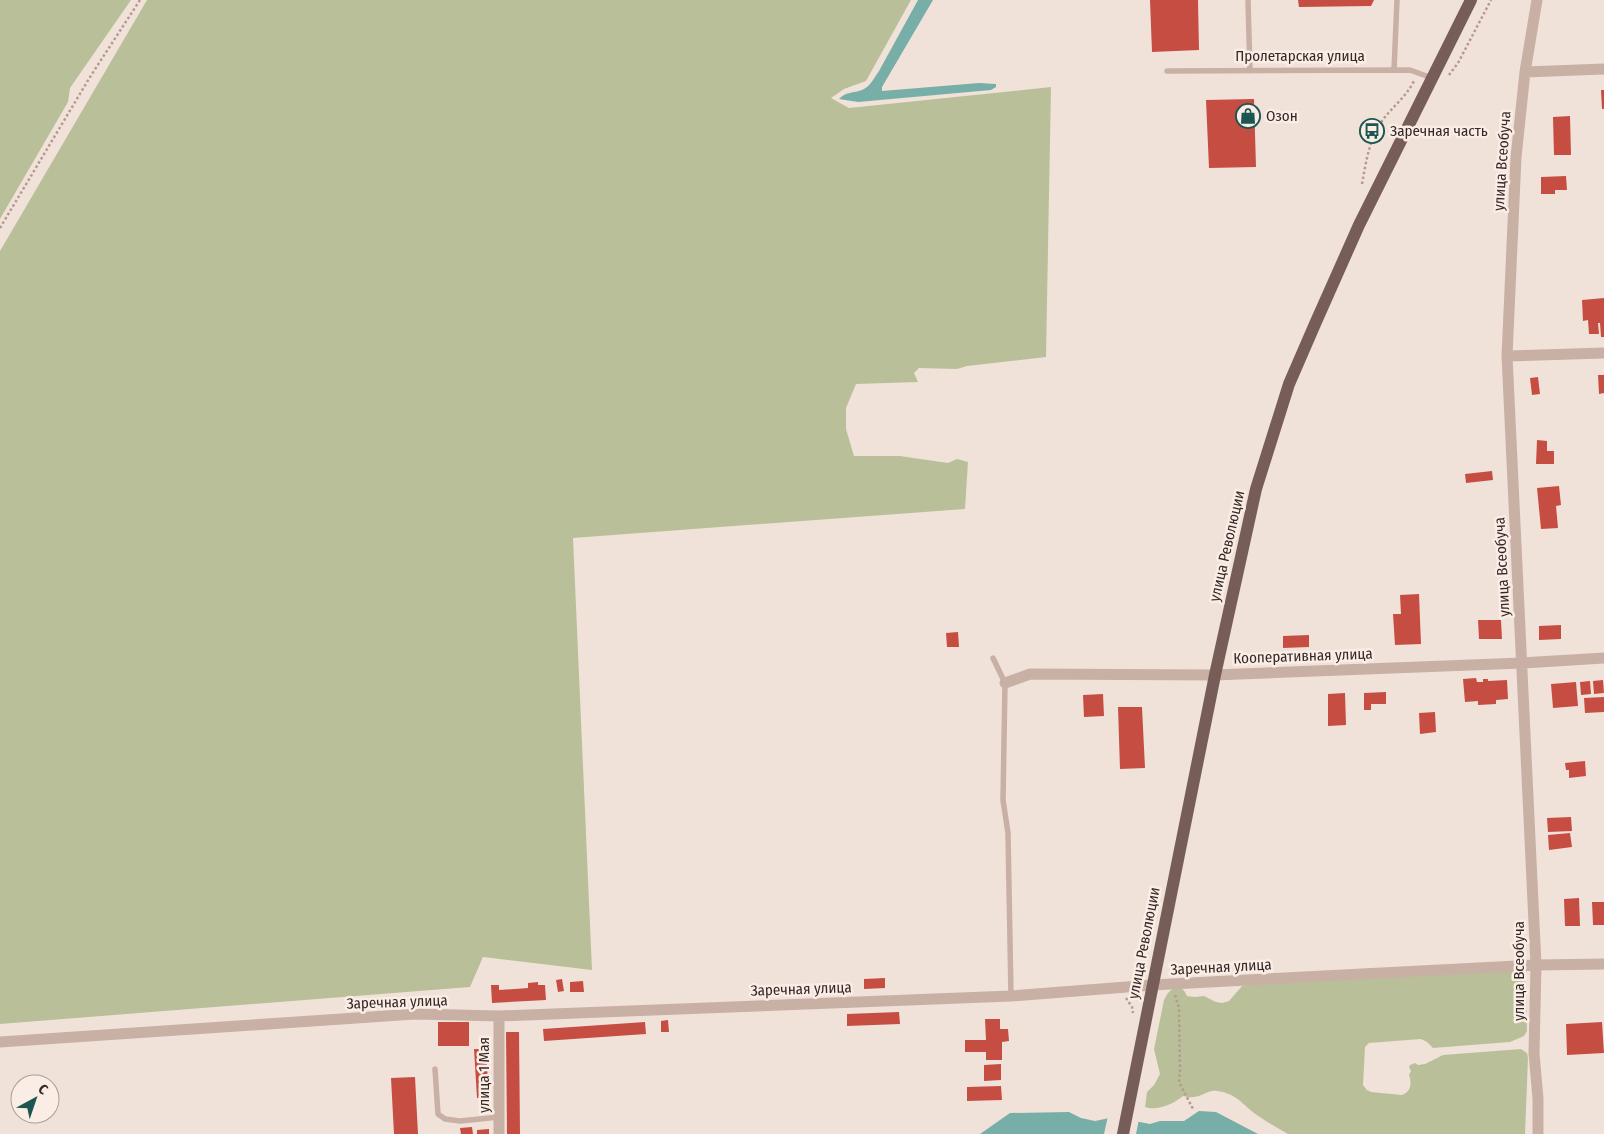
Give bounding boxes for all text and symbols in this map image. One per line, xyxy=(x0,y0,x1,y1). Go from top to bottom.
street label: Пролетарская улица xyxy=(1235,47,1365,65)
shop icon: Озон xyxy=(1235,103,1261,129)
place label: Озон xyxy=(1266,107,1298,125)
street label: улица Всеобуча xyxy=(1490,111,1514,211)
bus stop icon: Заречная часть xyxy=(1359,118,1385,144)
place label: Заречная часть xyxy=(1390,122,1488,140)
street label: улица Революции xyxy=(1205,489,1249,603)
street label: улица Всеобуча xyxy=(1490,517,1514,617)
street label: Кооперативная улица xyxy=(1233,645,1373,667)
street label: улица Революции xyxy=(1124,886,1164,1000)
street label: улица Всеобуча xyxy=(1510,921,1528,1021)
street label: Заречная улица xyxy=(1170,955,1272,979)
street label: Заречная улица xyxy=(750,978,852,1000)
street label: Заречная улица xyxy=(346,991,448,1013)
street label: улица 1 Мая xyxy=(475,1037,493,1113)
north arrow xyxy=(10,1074,60,1124)
text: С xyxy=(35,1081,52,1099)

